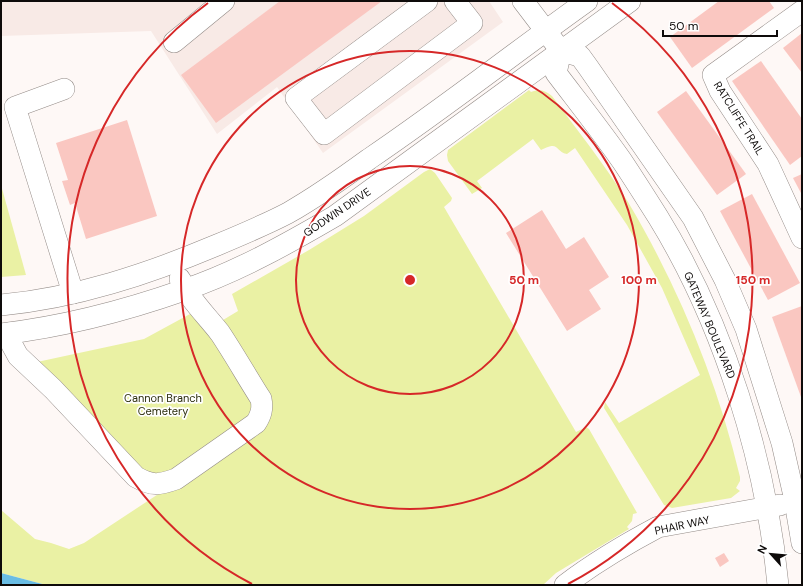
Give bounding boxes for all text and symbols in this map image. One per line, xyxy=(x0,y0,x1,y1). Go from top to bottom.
scale bar xyxy=(663,12,777,38)
text: 50 m xyxy=(669,18,698,34)
street label: RATCLIFFE TRAIL xyxy=(711,79,767,158)
street label: GODWIN DRIVE xyxy=(301,184,373,240)
street label: GATEWAY BOULEVARD xyxy=(681,269,739,381)
text: 50 m xyxy=(509,272,539,288)
text: 100 m xyxy=(621,272,657,288)
text: 150 m xyxy=(736,272,770,288)
centre of rings xyxy=(403,273,417,287)
park label: Cannon Branch Cemetery xyxy=(124,391,202,418)
street label: PHAIR WAY xyxy=(653,512,711,538)
north arrow xyxy=(751,534,791,574)
text: N xyxy=(754,543,770,556)

